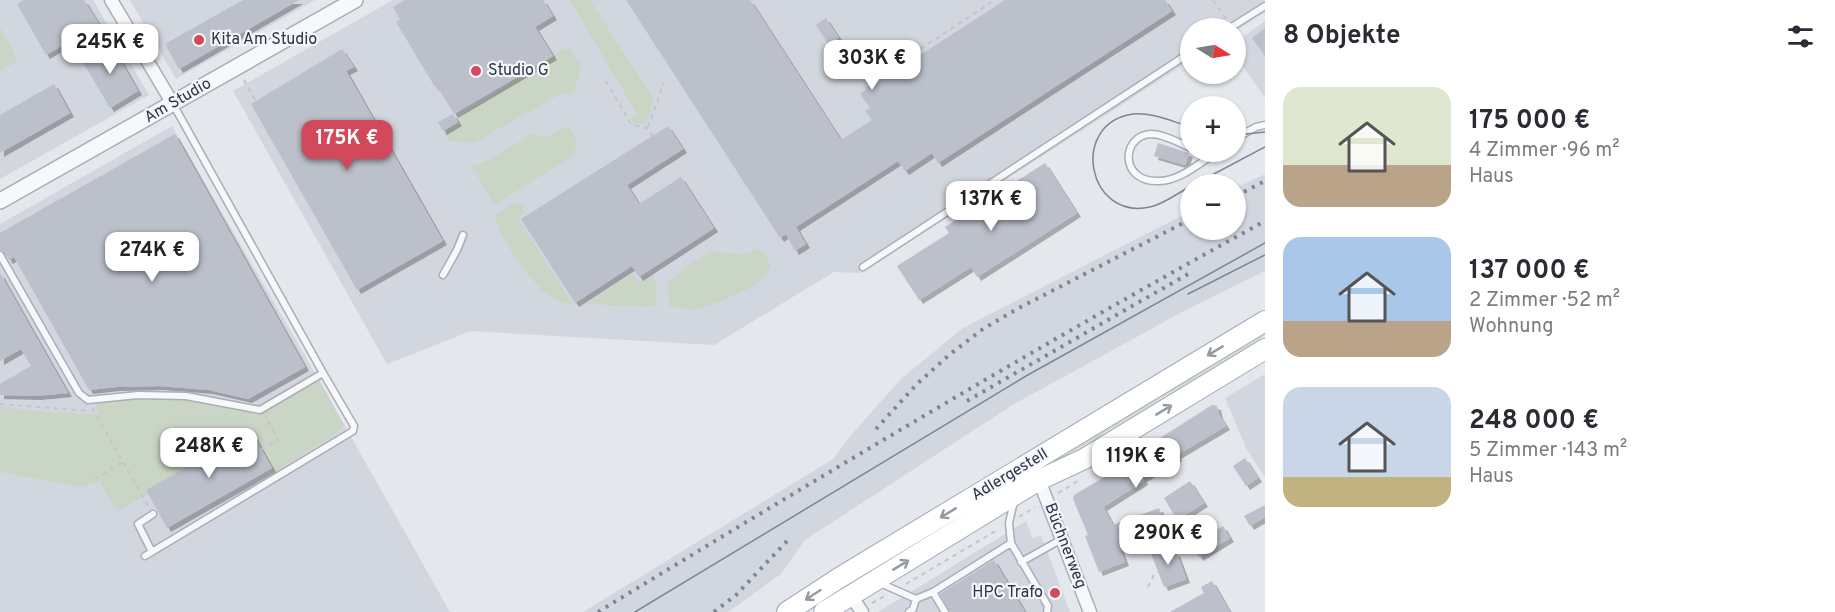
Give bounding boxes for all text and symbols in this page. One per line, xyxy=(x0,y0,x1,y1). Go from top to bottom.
north arrow xyxy=(1180,18,1246,84)
map controls xyxy=(1180,18,1246,240)
text: 8 Objekte xyxy=(1283,20,1400,53)
icon: filters xyxy=(1784,20,1817,53)
pin: 245K € xyxy=(61,24,159,75)
text: 245K € xyxy=(75,30,145,56)
place label: Kita Am Studio xyxy=(211,30,317,50)
marker: Kita Am Studio xyxy=(192,33,206,47)
pin: 303K € xyxy=(823,40,921,91)
text: 303K € xyxy=(838,46,906,72)
place label: Studio G xyxy=(488,61,549,81)
marker: Studio G xyxy=(469,64,483,78)
street label: Am Studio xyxy=(141,74,215,128)
button: + xyxy=(1180,96,1246,162)
text: 175 000 € xyxy=(1469,105,1590,138)
icon: home xyxy=(1331,111,1403,183)
pin: 175K € xyxy=(298,120,396,171)
text: 175K € xyxy=(316,126,378,152)
text: 4 Zimmer · 96 m² xyxy=(1469,138,1620,164)
text: Haus xyxy=(1469,164,1514,190)
button: − xyxy=(1180,174,1246,240)
pin: 137K € xyxy=(942,181,1040,232)
text: 137K € xyxy=(960,187,1022,213)
pin: 274K € xyxy=(103,232,201,283)
text: 274K € xyxy=(119,238,185,264)
text: 137 000 € xyxy=(1469,255,1590,288)
icon: home xyxy=(1331,261,1403,333)
text: 2 Zimmer · 52 m² xyxy=(1469,288,1620,314)
text: Wohnung xyxy=(1469,314,1554,340)
one-way arrow xyxy=(1207,345,1224,357)
one-way arrow xyxy=(1155,404,1172,416)
text: 248 000 € xyxy=(1469,405,1599,438)
icon: home xyxy=(1331,411,1403,483)
pin: 248K € xyxy=(160,428,258,479)
text: 248K € xyxy=(174,434,244,460)
pin: 119K € xyxy=(1087,438,1185,489)
text: 5 Zimmer · 143 m² xyxy=(1469,438,1627,464)
street label: Adlergestell xyxy=(968,444,1052,506)
text: 119K € xyxy=(1106,444,1166,470)
text: Haus xyxy=(1469,464,1514,490)
street label: Büchnerweg xyxy=(1040,500,1090,592)
one-way arrow xyxy=(940,508,957,520)
pin: 290K € xyxy=(1119,515,1217,566)
text: 290K € xyxy=(1133,521,1203,547)
one-way arrow xyxy=(892,558,909,570)
place label: HPC Trafo xyxy=(972,583,1043,603)
marker: HPC Trafo xyxy=(1048,586,1062,600)
one-way arrow xyxy=(806,589,822,601)

